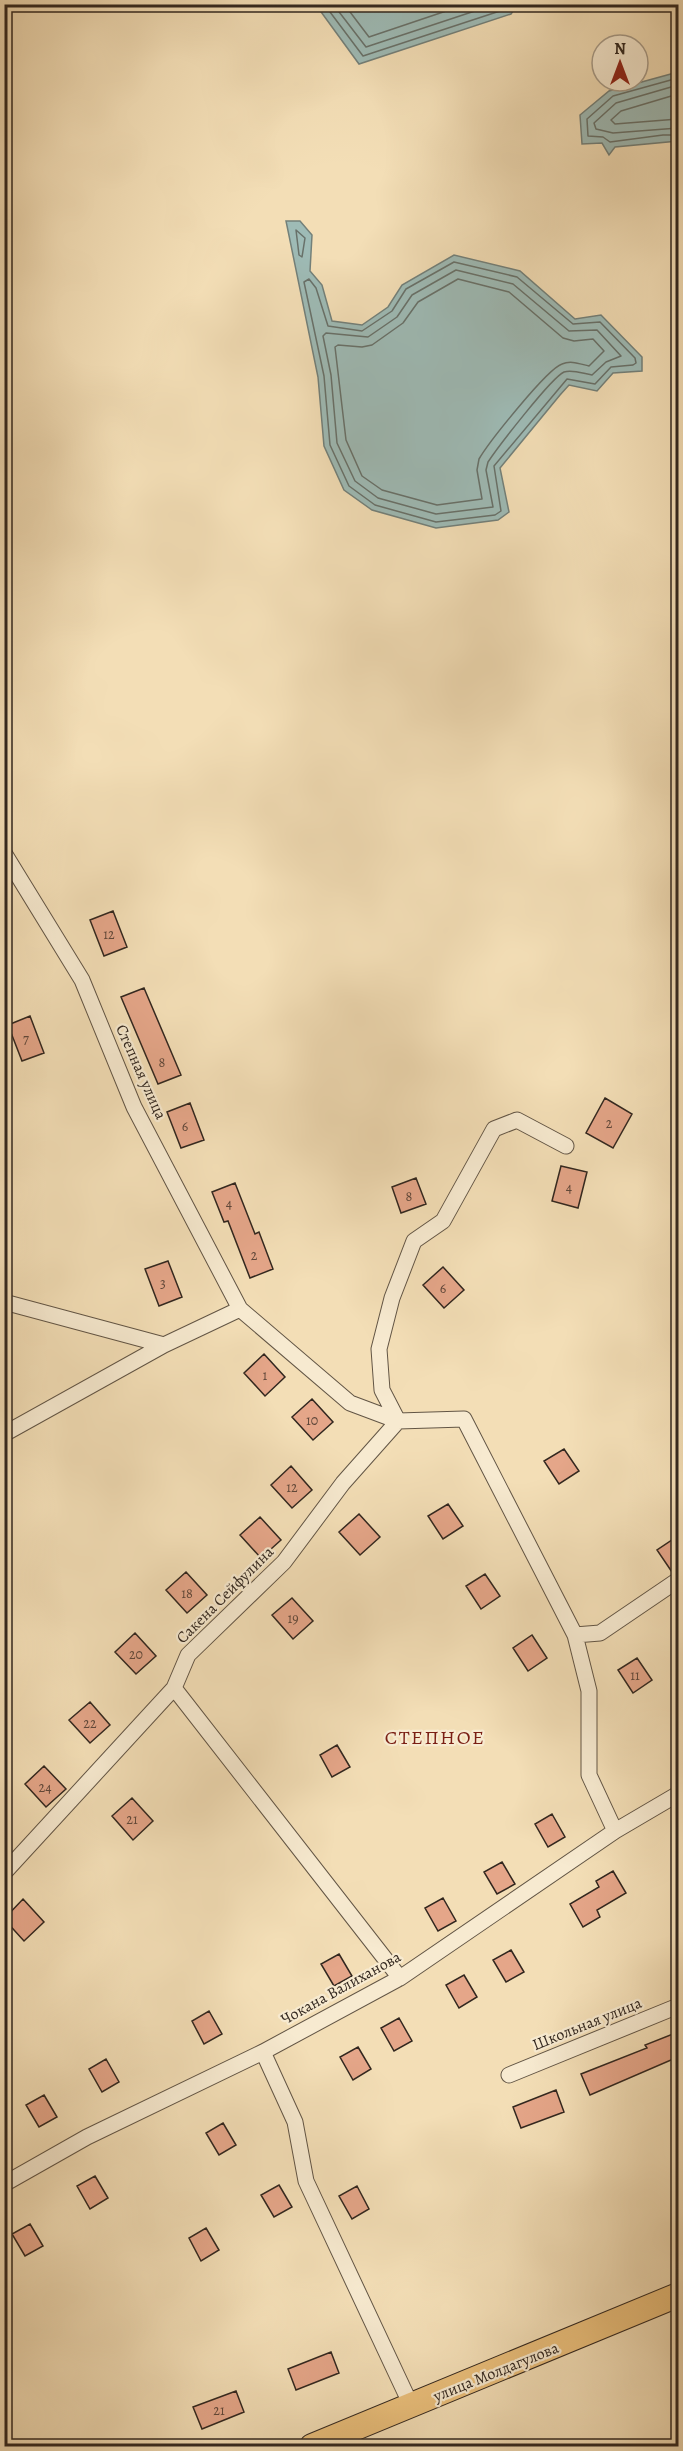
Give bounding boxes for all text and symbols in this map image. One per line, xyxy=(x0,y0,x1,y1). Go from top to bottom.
north arrow xyxy=(590,33,650,93)
text: N xyxy=(614,38,626,60)
house number: 12 xyxy=(103,925,115,944)
street label: Степная улица xyxy=(110,1021,172,1124)
house number: 7 xyxy=(23,1030,29,1049)
house number: 8 xyxy=(159,1053,166,1072)
house number: 2 xyxy=(606,1114,613,1133)
house number: 6 xyxy=(182,1117,188,1136)
house number: 4 xyxy=(566,1178,572,1197)
house number: 8 xyxy=(406,1187,413,1206)
house number: 4 xyxy=(226,1194,232,1213)
house number: 2 xyxy=(251,1246,258,1265)
house number: 3 xyxy=(160,1274,166,1293)
house number: 6 xyxy=(440,1279,446,1298)
house number: 1 xyxy=(263,1366,268,1385)
house number: 10 xyxy=(306,1411,318,1430)
house number: 12 xyxy=(286,1478,298,1497)
street label: Сакена Сейфулина xyxy=(171,1541,279,1649)
house number: 18 xyxy=(181,1584,193,1603)
house number: 19 xyxy=(287,1609,299,1628)
house number: 20 xyxy=(129,1645,143,1664)
house number: 11 xyxy=(630,1666,640,1685)
house number: 22 xyxy=(83,1714,97,1733)
district label: СТЕПНОЕ xyxy=(385,1724,485,1751)
house number: 24 xyxy=(39,1778,52,1797)
house number: 21 xyxy=(126,1810,138,1829)
street label: Чокана Валиханова xyxy=(277,1946,406,2030)
street label: Школьная улица xyxy=(529,1992,646,2056)
street label: улица Молдагулова xyxy=(429,2337,563,2408)
house number: 21 xyxy=(213,2401,225,2420)

